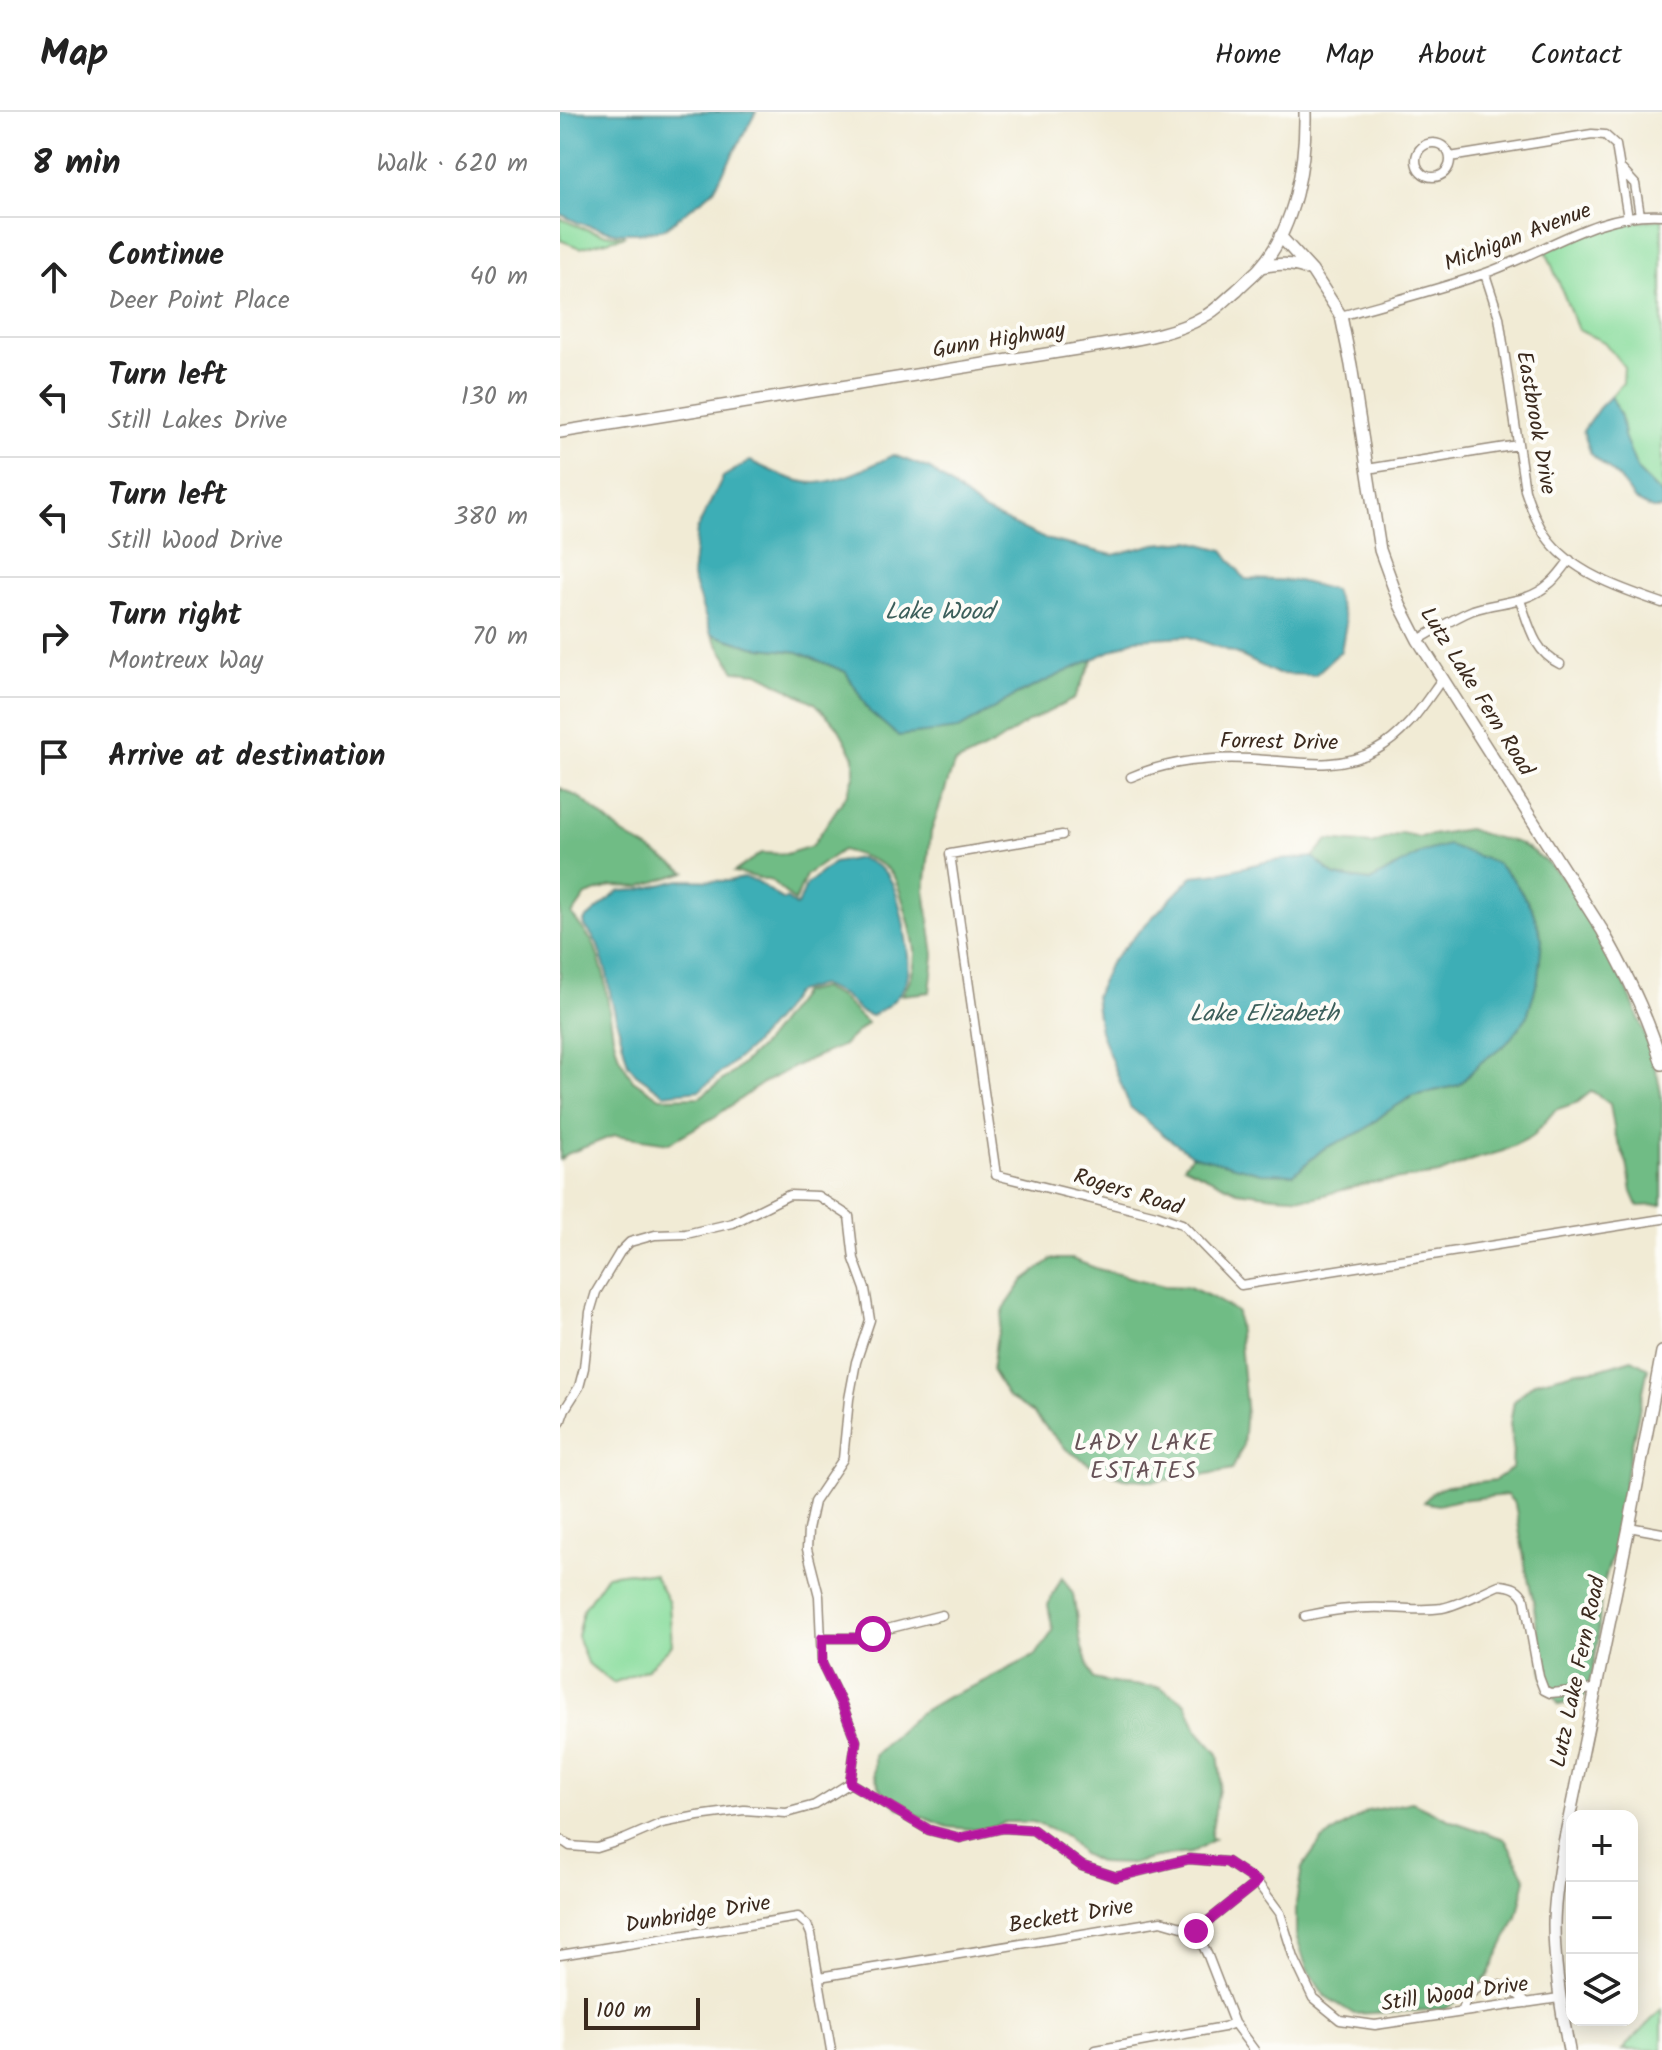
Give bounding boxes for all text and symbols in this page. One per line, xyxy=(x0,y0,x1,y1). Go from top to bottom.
text: Map xyxy=(40,25,109,85)
text: Home xyxy=(1215,33,1281,78)
text: Map xyxy=(1325,33,1374,78)
text: About xyxy=(1418,33,1486,78)
text: Contact xyxy=(1530,33,1622,78)
text: 8 min xyxy=(32,137,121,191)
text: Walk · 620 m xyxy=(376,143,528,185)
street label: Michigan Avenue xyxy=(1439,194,1597,282)
text: Continue xyxy=(108,232,224,280)
icon: ahead xyxy=(32,255,76,299)
text: 40 m xyxy=(470,256,528,298)
text: Deer Point Place xyxy=(108,280,290,322)
street label: Gunn Highway xyxy=(930,313,1069,369)
street label: Eastbrook Drive xyxy=(1505,349,1565,497)
text: Turn left xyxy=(108,352,227,400)
icon: left xyxy=(32,375,76,419)
text: 130 m xyxy=(461,376,528,418)
text: Still Lakes Drive xyxy=(108,400,287,442)
text: Turn left xyxy=(108,472,227,520)
icon: left xyxy=(32,495,76,539)
text: 380 m xyxy=(453,496,528,538)
text: Still Wood Drive xyxy=(108,520,283,562)
text: Turn right xyxy=(108,592,241,640)
water label: Lake Wood xyxy=(885,593,998,632)
street label: Lutz Lake Fern Road xyxy=(1410,600,1543,785)
icon: right xyxy=(32,615,76,659)
text: 70 m xyxy=(472,616,528,658)
text: Montreux Way xyxy=(108,640,263,682)
street label: Forrest Drive xyxy=(1219,724,1339,762)
text: Arrive at destination xyxy=(108,733,385,781)
icon: arrive xyxy=(32,735,76,779)
water label: Lake Elizabeth xyxy=(1189,995,1341,1034)
street label: Rogers Road xyxy=(1069,1160,1188,1227)
district label: LADY LAKE ESTATES xyxy=(1074,1424,1214,1491)
street label: Lutz Lake Fern Road xyxy=(1542,1572,1617,1771)
route start xyxy=(855,1616,891,1652)
map controls xyxy=(1566,1810,1638,2026)
button: + xyxy=(1566,1810,1638,1882)
button: − xyxy=(1566,1882,1638,1954)
street label: Dunbridge Drive xyxy=(623,1886,773,1944)
street label: Beckett Drive xyxy=(1006,1890,1136,1944)
route end xyxy=(1178,1913,1214,1949)
button: layers xyxy=(1566,1954,1638,2026)
street label: Still Wood Drive xyxy=(1379,1967,1531,2023)
scale bar xyxy=(584,1994,700,2030)
text: 100 m xyxy=(596,1994,651,2029)

